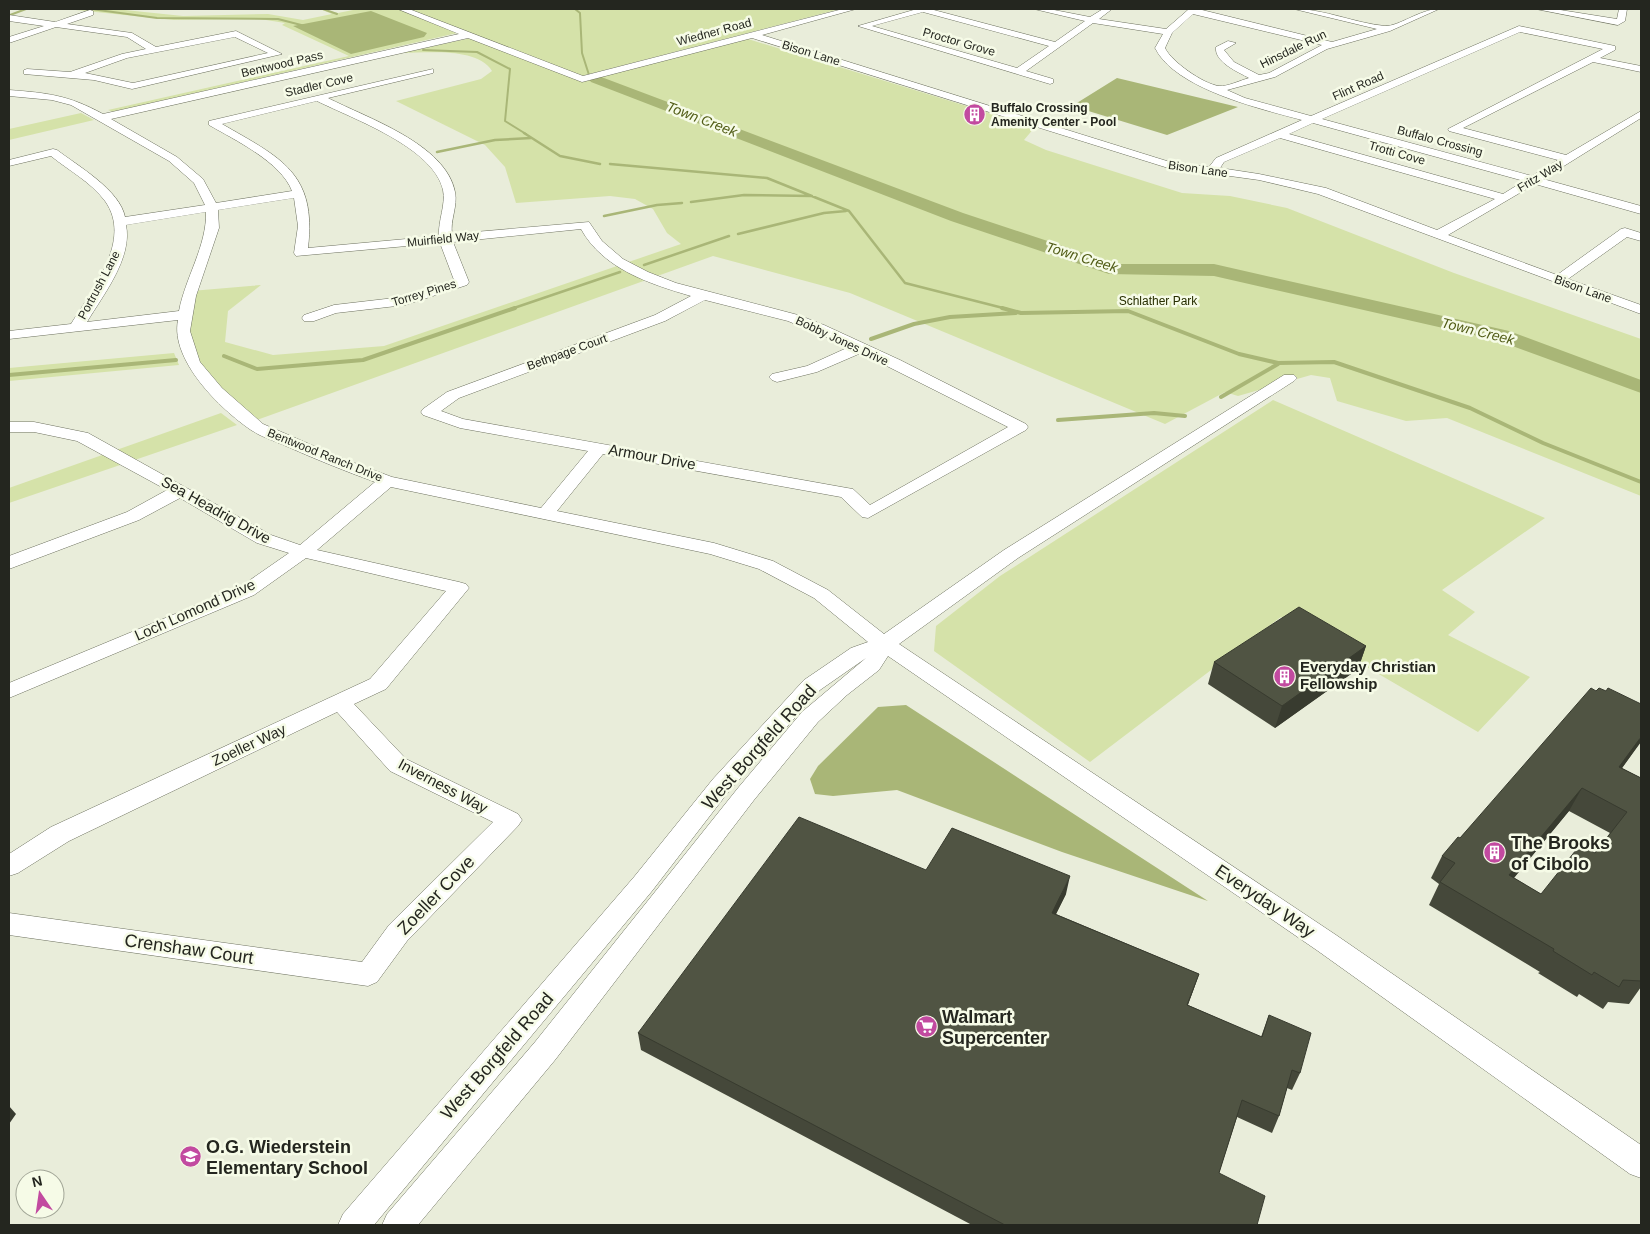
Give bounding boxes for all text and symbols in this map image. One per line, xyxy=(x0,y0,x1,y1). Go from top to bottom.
street label: Wiedner Road xyxy=(675,15,753,49)
street label: Proctor Grove xyxy=(921,25,997,59)
street label: Hinsdale Run xyxy=(1258,27,1328,71)
street label: Bison Lane xyxy=(780,38,842,69)
street label: Bentwood Pass xyxy=(240,48,324,80)
street label: Flint Road xyxy=(1330,68,1386,104)
street label: Stadler Cove xyxy=(284,70,355,100)
water label: Town Creek xyxy=(665,98,740,140)
place label: Buffalo Crossing Amenity Center - Pool xyxy=(991,101,1116,129)
building icon: Buffalo Crossing Amenity Center - Pool xyxy=(963,103,987,127)
street label: Buffalo Crossing xyxy=(1396,123,1484,159)
street label: Trotti Cove xyxy=(1367,138,1427,168)
street label: Fritz Way xyxy=(1515,157,1565,195)
street label: Bison Lane xyxy=(1167,158,1229,180)
street label: Muirfield Way xyxy=(406,228,480,250)
water label: Town Creek xyxy=(1044,239,1121,276)
street label: Portrush Lane xyxy=(75,248,123,322)
street label: Bison Lane xyxy=(1552,272,1614,306)
street label: Torrey Pines xyxy=(390,277,458,309)
park label: Schlather Park xyxy=(1119,294,1198,308)
street label: Bobby Jones Drive xyxy=(793,313,891,369)
water label: Town Creek xyxy=(1440,314,1517,348)
street label: Bethpage Court xyxy=(525,331,610,373)
street label: Bentwood Ranch Drive xyxy=(265,426,385,485)
street label: Armour Drive xyxy=(607,440,697,473)
street label: Sea Headrig Drive xyxy=(159,472,274,547)
street label: Loch Lomond Drive xyxy=(132,575,258,644)
place label: Everyday Christian Fellowship xyxy=(1300,658,1436,692)
building icon: Everyday Christian Fellowship xyxy=(1272,664,1296,688)
street label: West Borgfeld Road xyxy=(698,681,820,813)
street label: Zoeller Way xyxy=(209,720,289,769)
street label: Inverness Way xyxy=(396,755,491,816)
place label: The Brooks of Cibolo xyxy=(1511,833,1610,874)
building icon: The Brooks of Cibolo xyxy=(1483,841,1507,865)
street label: Zoeller Cove xyxy=(393,851,479,939)
street label: Everyday Way xyxy=(1212,860,1318,942)
street label: Crenshaw Court xyxy=(123,930,255,968)
street label: West Borgfeld Road xyxy=(437,989,557,1123)
place label: Walmart Supercenter xyxy=(942,1007,1047,1048)
supermarket icon: Walmart Supercenter xyxy=(914,1015,938,1039)
place label: O.G. Wiederstein Elementary School xyxy=(206,1137,368,1178)
school or university icon: O.G. Wiederstein Elementary School xyxy=(178,1145,202,1169)
north arrow xyxy=(15,1169,65,1219)
text: N xyxy=(30,1172,44,1190)

